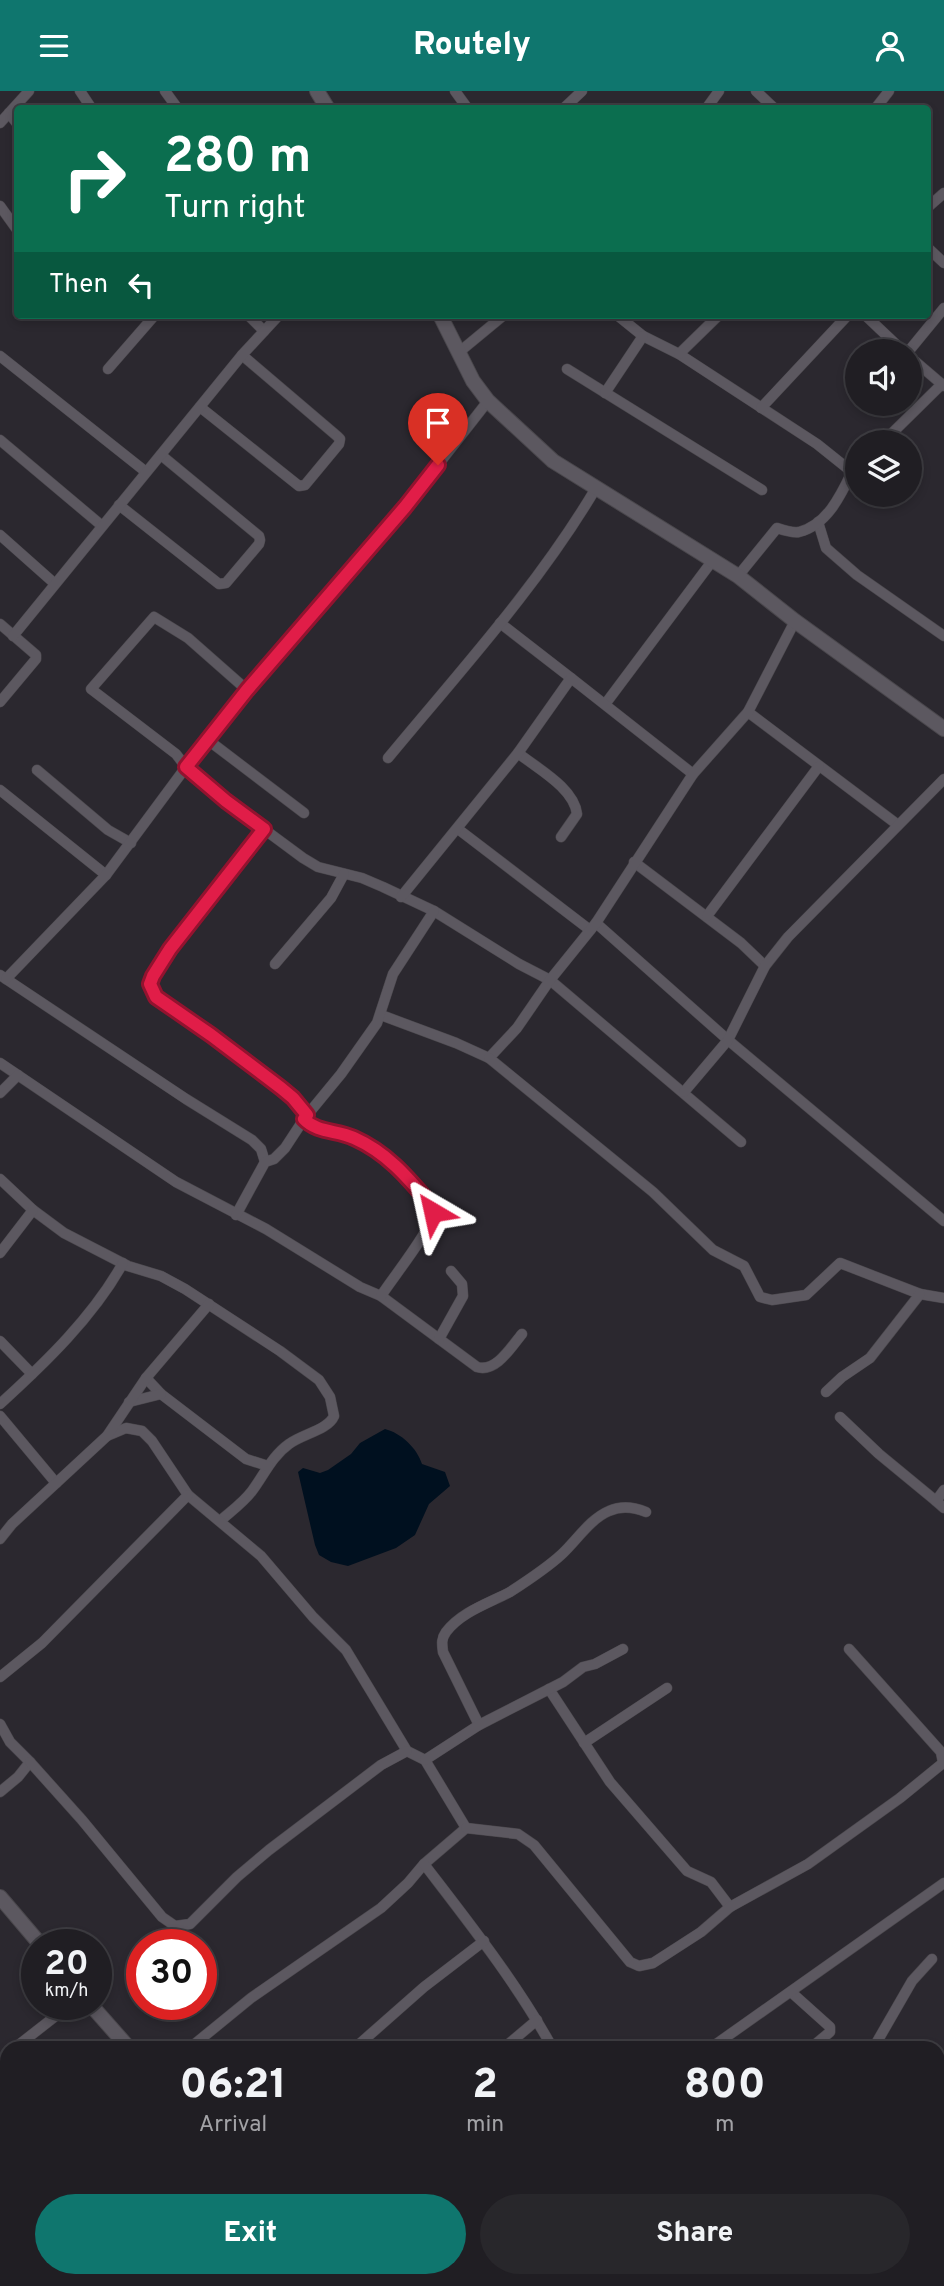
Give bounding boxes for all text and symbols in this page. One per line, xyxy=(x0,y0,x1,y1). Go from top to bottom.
text: Routely xyxy=(413,26,531,66)
icon: menu xyxy=(35,27,73,65)
icon: person xyxy=(871,27,909,65)
text: 280 m xyxy=(164,128,311,190)
icon: right xyxy=(49,133,140,224)
text: Turn right xyxy=(164,189,306,229)
icon: left xyxy=(122,266,160,304)
text: Then xyxy=(49,269,108,302)
map controls xyxy=(845,339,922,507)
button: sound xyxy=(845,339,922,416)
pin xyxy=(408,393,468,465)
icon: arrive xyxy=(419,404,457,442)
button: layers xyxy=(845,430,922,507)
position arrow xyxy=(396,1175,470,1249)
speed limit sign: 30 xyxy=(126,1929,217,2020)
text: 20 xyxy=(44,1943,89,1987)
text: km/h xyxy=(45,1980,88,2003)
text: 06:21 xyxy=(179,2060,287,2113)
text: 2 xyxy=(472,2060,498,2113)
text: 800 xyxy=(684,2060,766,2113)
text: Arrival xyxy=(199,2111,267,2140)
text: min xyxy=(466,2111,504,2140)
text: m xyxy=(715,2111,734,2140)
button: Exit xyxy=(35,2194,466,2274)
button: Share xyxy=(480,2194,910,2274)

